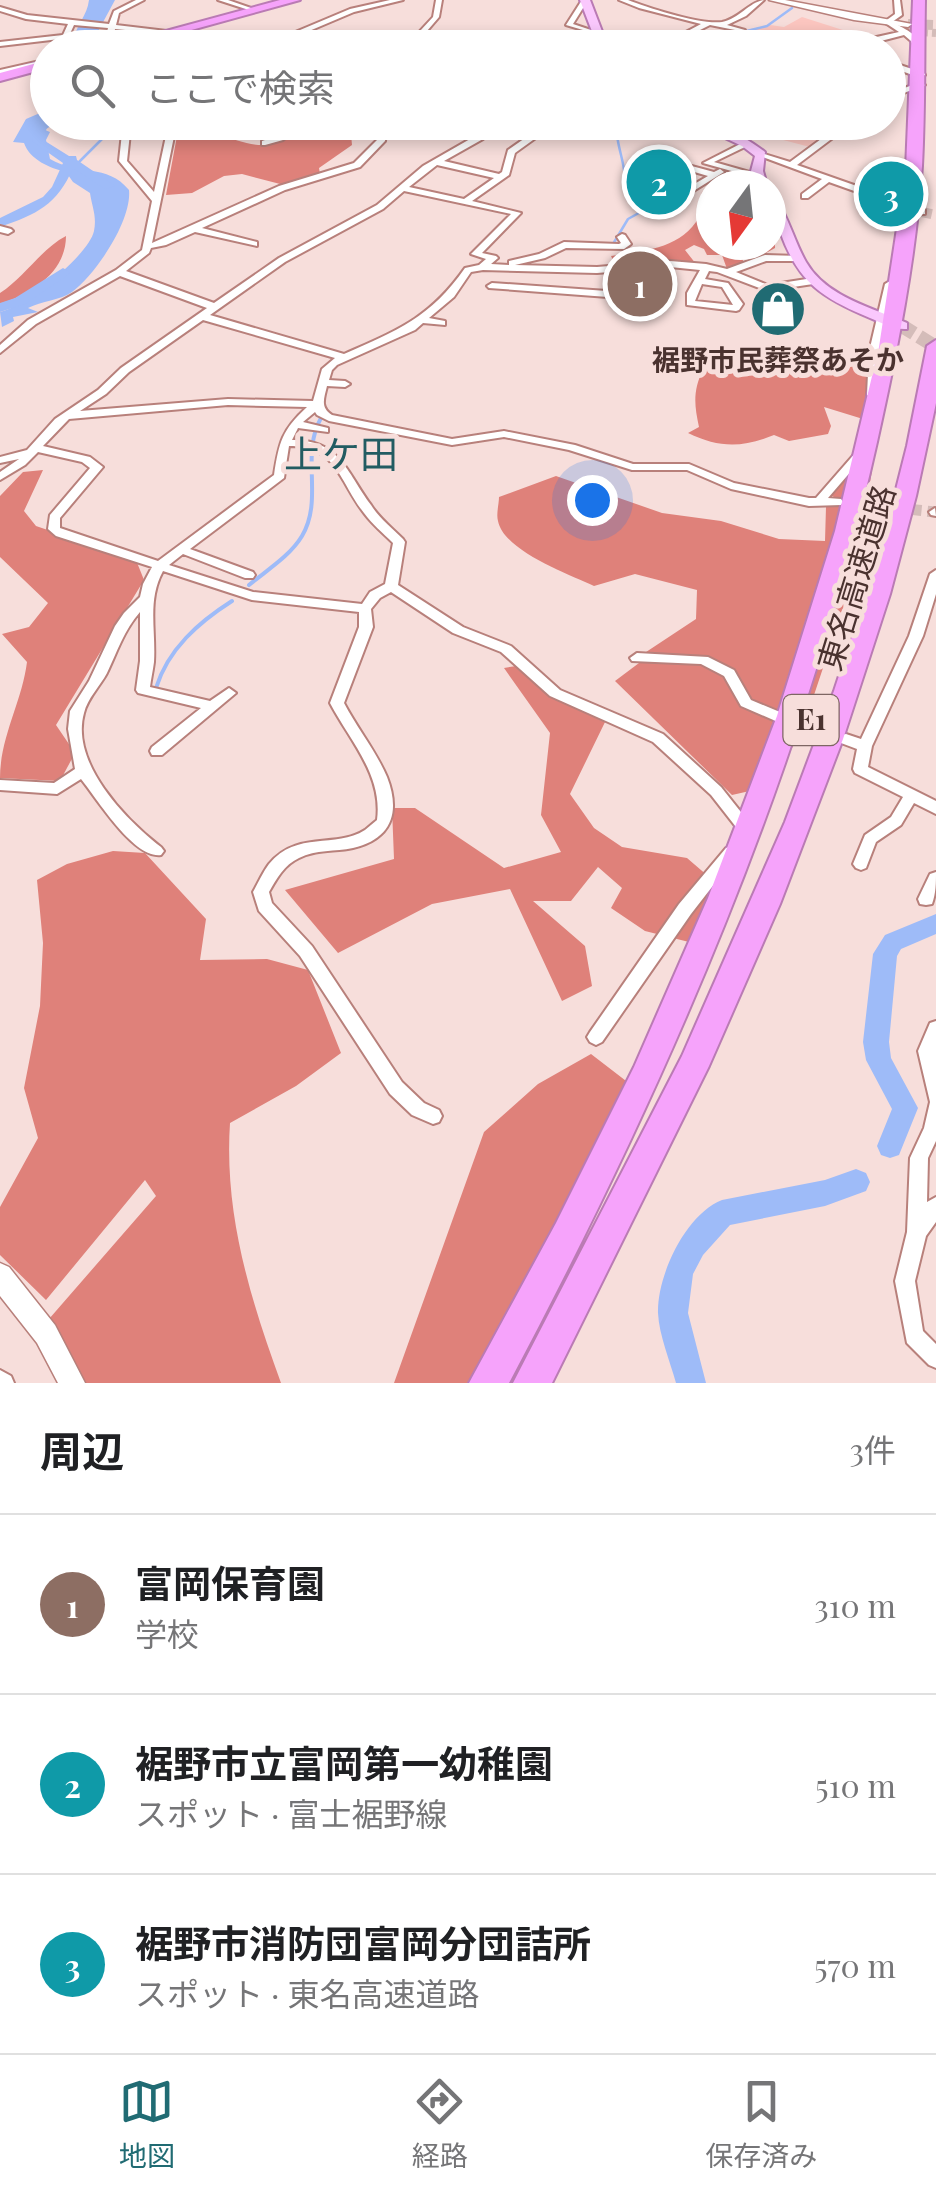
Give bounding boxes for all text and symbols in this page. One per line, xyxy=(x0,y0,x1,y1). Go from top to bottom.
search box xyxy=(30,30,906,140)
icon: search xyxy=(65,58,120,113)
text: ここで検索 xyxy=(145,61,335,112)
pin: 2 xyxy=(626,144,692,220)
pin: 3 xyxy=(858,156,924,232)
north arrow xyxy=(696,170,786,260)
pin: 1 xyxy=(608,246,672,322)
shop icon: 裾野市民葬祭あそか xyxy=(748,279,808,339)
place label: 裾野市民葬祭あそか xyxy=(652,340,904,377)
district label: 上ケ田 xyxy=(284,427,398,478)
your location xyxy=(567,475,618,526)
street label: 東名高速道路 xyxy=(806,479,903,675)
road number: E1 xyxy=(784,695,838,745)
text: 周辺 xyxy=(40,1422,124,1478)
text: 3件 xyxy=(850,1427,896,1470)
text: 富岡保育園 xyxy=(135,1557,325,1608)
text: 1 xyxy=(66,1583,79,1626)
text: 310 m xyxy=(814,1583,896,1626)
text: 学校 xyxy=(135,1611,199,1654)
text: 裾野市立富岡第一幼稚園 xyxy=(135,1737,553,1788)
text: 2 xyxy=(64,1763,81,1806)
text: 510 m xyxy=(815,1763,896,1806)
text: スポット · 富士裾野線 xyxy=(135,1791,447,1834)
text: 裾野市消防団富岡分団詰所 xyxy=(135,1917,591,1968)
text: 3 xyxy=(65,1943,80,1986)
text: 570 m xyxy=(814,1943,896,1986)
text: スポット · 東名高速道路 xyxy=(135,1971,479,2014)
tab: 地図 xyxy=(119,2074,175,2174)
tab: 経路 xyxy=(412,2074,468,2174)
tab: 保存済み xyxy=(705,2074,817,2174)

